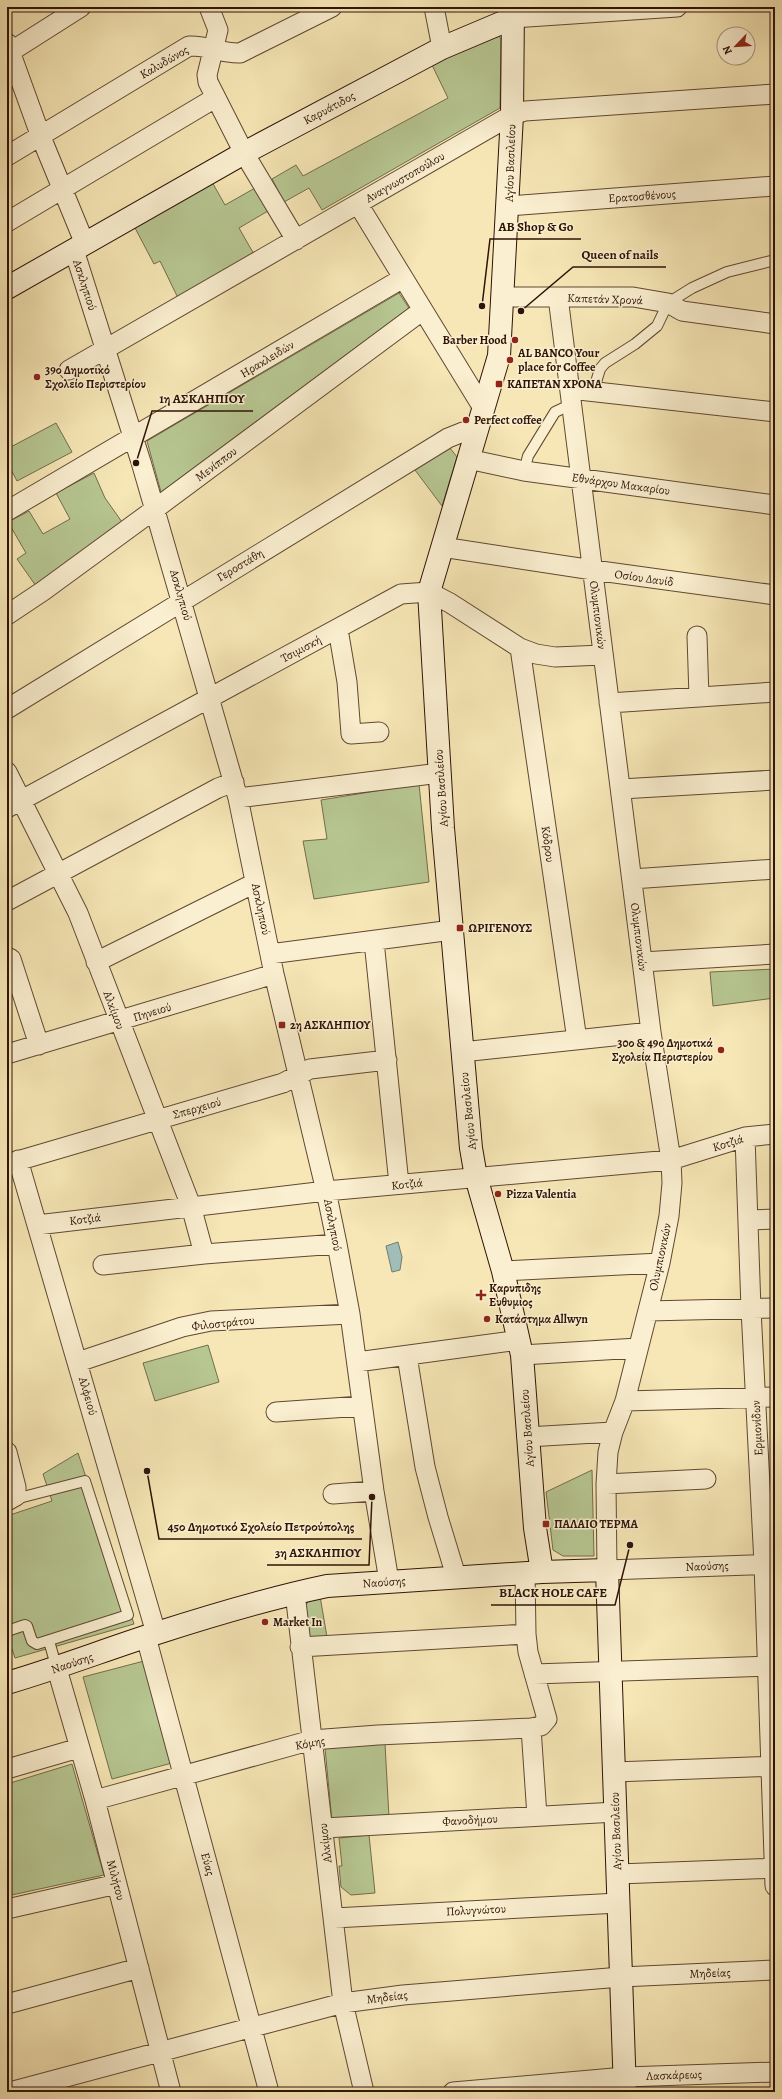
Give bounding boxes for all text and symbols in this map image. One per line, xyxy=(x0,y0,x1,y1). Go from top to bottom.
north arrow xyxy=(716,26,756,66)
street label: Καλυδώνος xyxy=(137,42,191,82)
text: N xyxy=(719,43,736,57)
street label: Καρυάτιδος xyxy=(300,88,358,128)
street label: Αγίου Βασιλείου xyxy=(501,124,519,203)
street label: Αναγνωστοπούλου xyxy=(362,148,447,207)
street label: Ερατοσθένους xyxy=(608,186,676,206)
callout: AB Shop & Go xyxy=(490,214,581,239)
text: AB Shop & Go xyxy=(497,218,574,235)
callout: Queen of nails xyxy=(573,242,666,267)
text: Queen of nails xyxy=(581,246,659,263)
street label: Ασκληπιού xyxy=(69,257,101,312)
street label: Καπετάν Χρονά xyxy=(567,290,644,308)
place label: Barber Hood xyxy=(443,332,508,348)
marker: Barber Hood xyxy=(510,335,520,345)
street label: Ηρακλειδών xyxy=(237,337,297,381)
place label: AL BANCO Your place for Coffee xyxy=(517,345,599,375)
marker: AL BANCO Your place for Coffee xyxy=(505,355,515,365)
place label: 39ο Δημοτικό Σχολείο Περιστερίου xyxy=(45,362,146,392)
marker: 39ο Δημοτικό Σχολείο Περιστερίου xyxy=(32,372,42,382)
place label: ΚΑΠΕΤΑΝ ΧΡΟΝΑ xyxy=(507,376,603,392)
marker: ΚΑΠΕΤΑΝ ΧΡΟΝΑ xyxy=(494,379,504,389)
callout: 1η ΑΣΚΛΗΠΙΟΥ xyxy=(152,386,253,411)
text: 1η ΑΣΚΛΗΠΙΟΥ xyxy=(159,390,245,407)
place label: Perfect coffee xyxy=(474,412,542,428)
marker: Perfect coffee xyxy=(461,415,471,425)
street label: Μενίππου xyxy=(192,443,240,485)
street label: Εθνάρχου Μακαρίου xyxy=(571,469,671,499)
street label: Γεροστάθη xyxy=(214,545,266,585)
street label: Οσίου Δαυίδ xyxy=(614,566,675,590)
street label: Ασκληπιού xyxy=(166,567,196,622)
street label: Ολυμπιονικών xyxy=(586,580,610,650)
street label: Τσιμισκή xyxy=(278,632,324,666)
street label: Αγίου Βασιλείου xyxy=(430,749,452,828)
street label: Κόδρου xyxy=(538,825,558,863)
street label: Ασκληπιού xyxy=(248,881,274,936)
street label: Ολυμπιονικών xyxy=(627,902,651,972)
place label: ΩΡΙΓΕΝΟΥΣ xyxy=(468,920,532,936)
marker: ΩΡΙΓΕΝΟΥΣ xyxy=(455,923,465,933)
street label: Αλκίμου xyxy=(99,988,129,1031)
street label: Πηνειού xyxy=(131,999,173,1025)
place label: 2η ΑΣΚΛΗΠΙΟΥ xyxy=(290,1017,371,1033)
marker: 2η ΑΣΚΛΗΠΙΟΥ xyxy=(277,1020,287,1030)
place label: 30ο & 49ο Δημοτικά Σχολεία Περιστερίου xyxy=(612,1035,714,1065)
marker: 30ο & 49ο Δημοτικά Σχολεία Περιστερίου xyxy=(716,1045,726,1055)
street label: Αγίου Βασιλείου xyxy=(456,1071,480,1152)
street label: Σπερχειού xyxy=(171,1093,223,1123)
street label: Κοτζιά xyxy=(711,1131,746,1155)
street label: Κοτζιά xyxy=(390,1174,424,1194)
place label: Pizza Valentia xyxy=(506,1186,577,1202)
marker: Pizza Valentia xyxy=(493,1189,503,1199)
street label: Ασκληπιού xyxy=(320,1197,346,1252)
street label: Κοτζιά xyxy=(68,1209,102,1229)
street label: Ολυμπιονικών xyxy=(645,1222,675,1292)
place label: Καρυπιδης Ευθυμιος xyxy=(489,1280,541,1310)
marker: Καρυπιδης Ευθυμιος xyxy=(476,1290,486,1300)
place label: Κατάστημα Allwyn xyxy=(495,1311,588,1327)
street label: Φιλοστράτου xyxy=(191,1312,255,1334)
marker: Κατάστημα Allwyn xyxy=(482,1314,492,1324)
street label: Αλφειού xyxy=(75,1374,101,1417)
street label: Αγίου Βασιλείου xyxy=(516,1389,538,1468)
street label: Ερμιονίδων xyxy=(748,1400,766,1456)
callout: 45ο Δημοτικό Σχολείο Πετρούπολης xyxy=(159,1514,362,1539)
place label: ΠΑΛΑΙΟ ΤΕΡΜΑ xyxy=(554,1516,639,1532)
text: 45ο Δημοτικό Σχολείο Πετρούπολης xyxy=(167,1518,355,1535)
marker: ΠΑΛΑΙΟ ΤΕΡΜΑ xyxy=(541,1519,551,1529)
callout: 3η ΑΣΚΛΗΠΙΟΥ xyxy=(267,1540,369,1565)
text: 3η ΑΣΚΛΗΠΙΟΥ xyxy=(275,1544,362,1561)
street label: Ναούσης xyxy=(685,1557,729,1575)
street label: Ναούσης xyxy=(362,1573,406,1591)
callout: BLACK HOLE CAFE xyxy=(491,1580,615,1605)
text: BLACK HOLE CAFE xyxy=(499,1584,607,1601)
place label: Market In xyxy=(273,1614,323,1630)
marker: Market In xyxy=(260,1617,270,1627)
street label: Ναούσης xyxy=(49,1648,95,1678)
street label: Κόμης xyxy=(294,1732,326,1754)
street label: Αγίου Βασιλείου xyxy=(607,1792,625,1871)
street label: Φανοδήμου xyxy=(442,1811,498,1829)
street label: Αλκίμου xyxy=(315,1822,335,1865)
street label: Εύας xyxy=(197,1851,219,1877)
street label: Μιλήτου xyxy=(103,1858,129,1902)
street label: Πολυγνώτου xyxy=(446,1900,506,1920)
street label: Μηδείας xyxy=(689,1964,731,1982)
street label: Μηδείας xyxy=(366,1987,408,2007)
street label: Λασκάρεως xyxy=(645,2066,702,2084)

